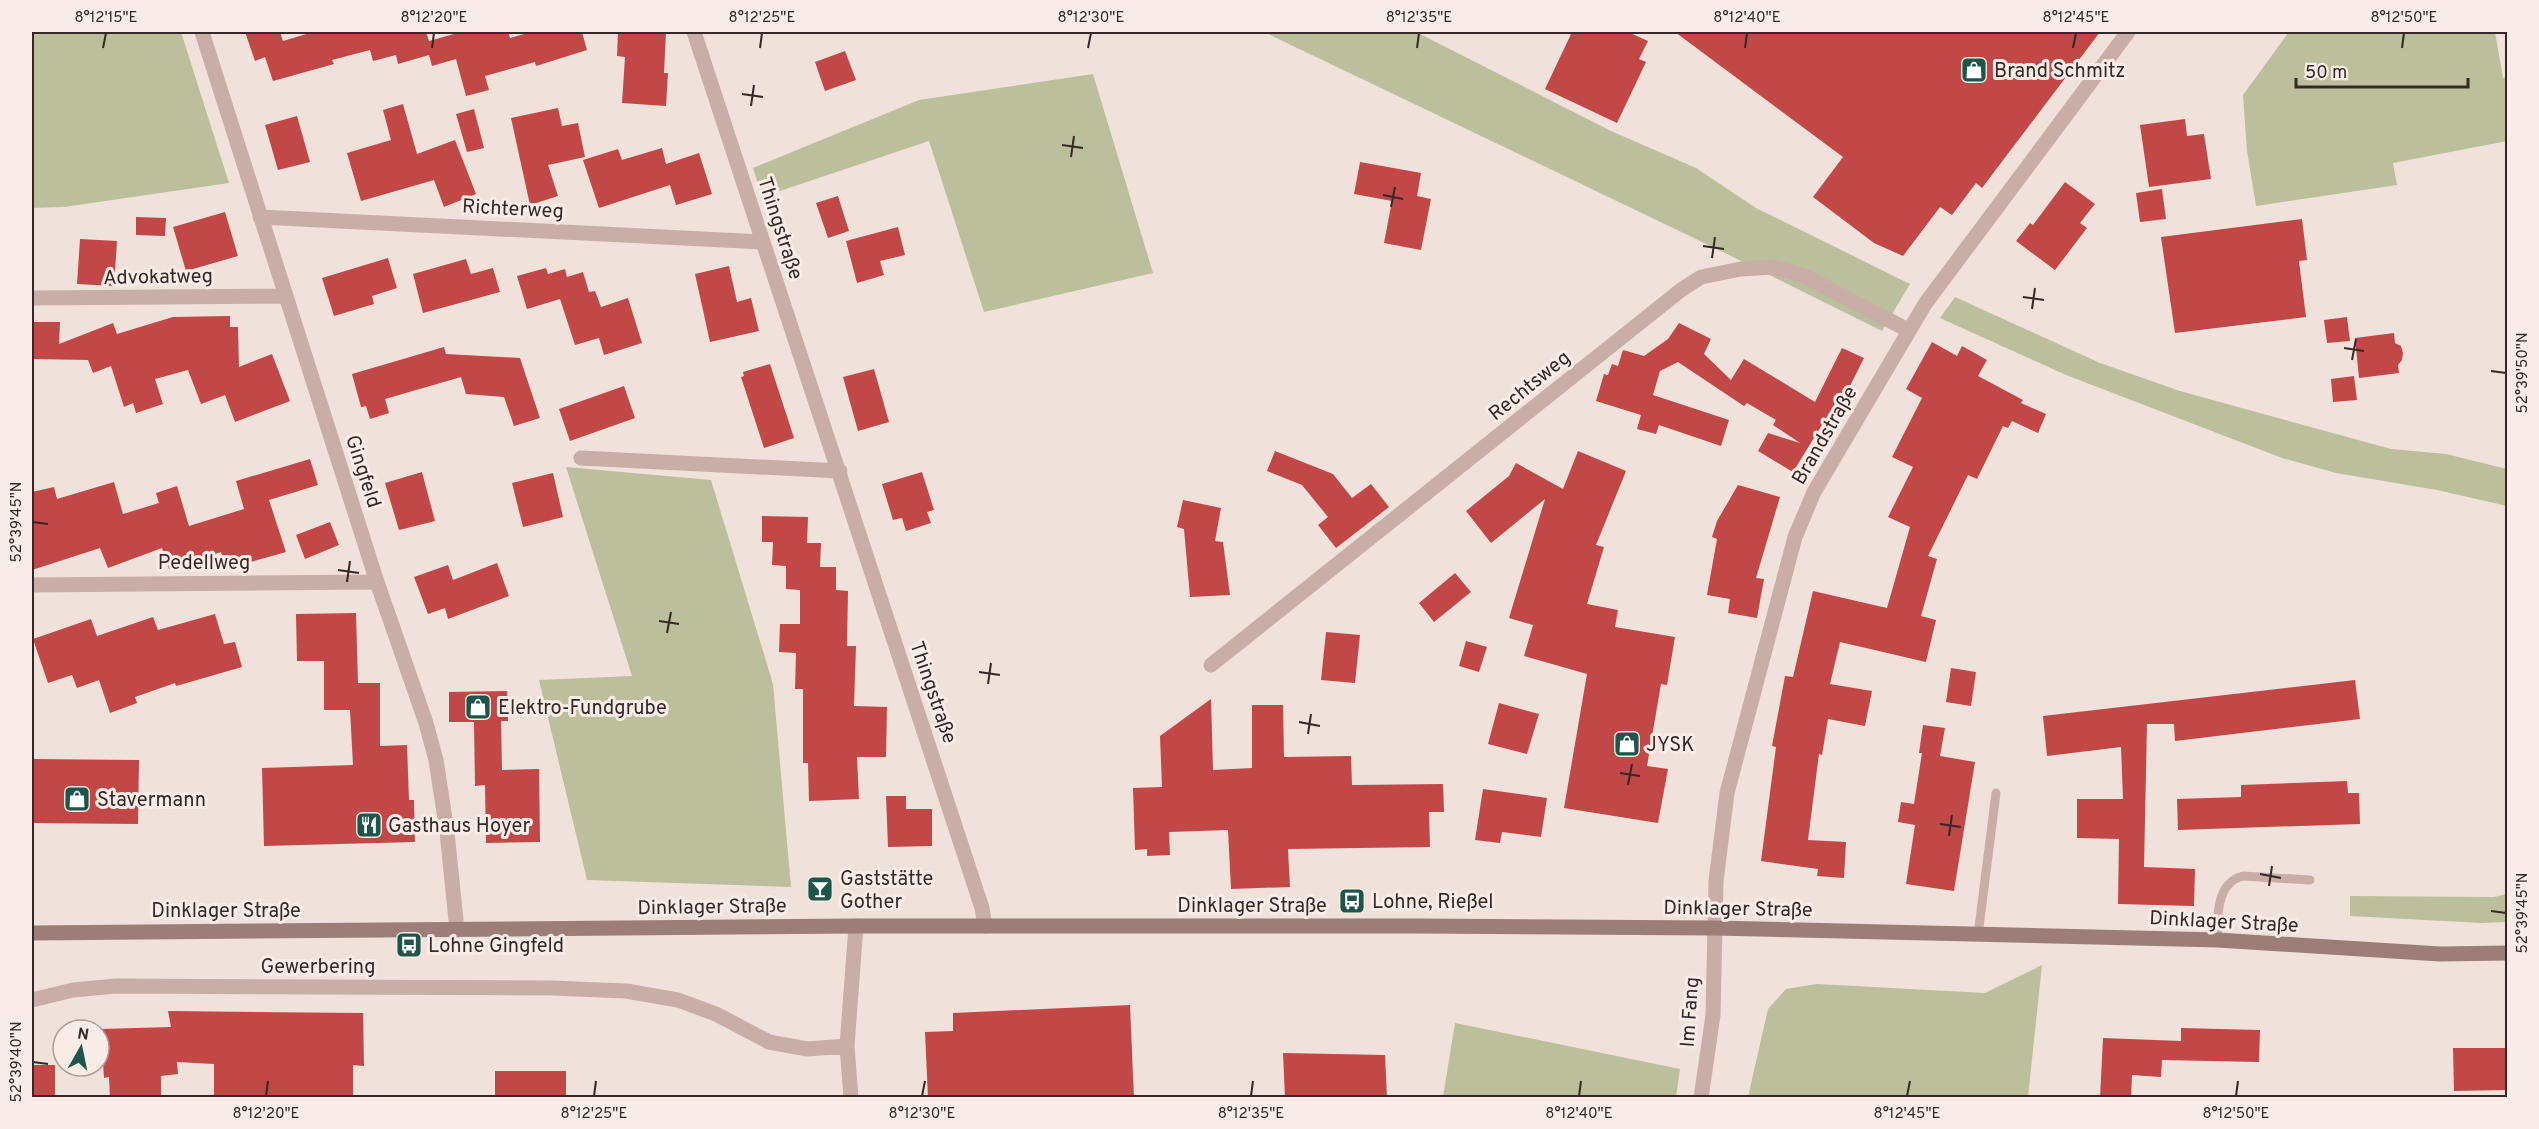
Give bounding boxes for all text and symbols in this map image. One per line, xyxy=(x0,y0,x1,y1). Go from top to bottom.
text: 8°12'15"E xyxy=(74,9,138,28)
text: 8°12'20"E xyxy=(400,9,468,28)
text: 8°12'25"E xyxy=(729,9,795,28)
text: 8°12'30"E xyxy=(1058,9,1124,28)
text: 8°12'35"E xyxy=(1386,9,1452,28)
text: 8°12'40"E xyxy=(1713,9,1781,28)
text: 8°12'45"E xyxy=(2043,9,2109,28)
text: 8°12'50"E xyxy=(2370,9,2438,28)
scale bar xyxy=(2296,51,2468,89)
shop icon: Brand Schmitz xyxy=(1959,55,1989,85)
place label: Brand Schmitz xyxy=(1994,59,2125,85)
text: 50 m xyxy=(2305,62,2347,85)
street label: Thingstraße xyxy=(750,174,808,283)
street label: Richterweg xyxy=(461,194,564,226)
street label: Advokatweg xyxy=(103,264,213,292)
text: 52°39'50"N xyxy=(2514,332,2533,414)
street label: Rechtsweg xyxy=(1484,346,1576,427)
street label: Brandstraße xyxy=(1787,382,1864,490)
street label: Gingfeld xyxy=(338,432,386,511)
text: 52°39'45"N xyxy=(8,482,27,562)
street label: Pedellweg xyxy=(158,551,250,577)
street label: Thingstraße xyxy=(902,638,962,747)
shop icon: Elektro-Fundgrube xyxy=(463,692,493,722)
place label: Elektro-Fundgrube xyxy=(498,696,667,722)
shop icon: JYSK xyxy=(1612,729,1642,759)
place label: JYSK xyxy=(1646,733,1694,759)
shop icon: Stavermann xyxy=(62,784,92,814)
place label: Stavermann xyxy=(97,788,206,814)
restaurant icon: Gasthaus Hoyer xyxy=(354,810,384,840)
place label: Gasthaus Hoyer xyxy=(388,814,530,840)
place label: Gaststätte Gother xyxy=(840,867,933,916)
text: 52°39'45"N xyxy=(2514,873,2533,953)
bar icon: Gaststätte Gother xyxy=(805,874,835,904)
bus stop icon: Lohne, Rießel xyxy=(1337,886,1367,916)
place label: Lohne, Rießel xyxy=(1372,890,1493,916)
street label: Dinklager Straße xyxy=(637,894,787,922)
street label: Dinklager Straße xyxy=(1177,894,1327,920)
street label: Dinklager Straße xyxy=(1663,896,1813,924)
street label: Dinklager Straße xyxy=(151,899,301,925)
street label: Dinklager Straße xyxy=(2149,906,2299,940)
bus stop icon: Lohne Gingfeld xyxy=(394,930,424,960)
place label: Lohne Gingfeld xyxy=(428,934,564,960)
street label: Gewerbering xyxy=(260,955,376,981)
street label: Im Fang xyxy=(1676,976,1706,1048)
north arrow xyxy=(51,1018,111,1078)
text: 52°39'40"N xyxy=(8,1021,27,1103)
text: N xyxy=(76,1024,90,1046)
text: 8°12'20"E xyxy=(232,1105,300,1124)
text: 8°12'25"E xyxy=(561,1105,627,1124)
text: 8°12'30"E xyxy=(889,1105,955,1124)
text: 8°12'35"E xyxy=(1218,1105,1284,1124)
text: 8°12'40"E xyxy=(1545,1105,1613,1124)
text: 8°12'45"E xyxy=(1874,1105,1940,1124)
text: 8°12'50"E xyxy=(2202,1105,2270,1124)

